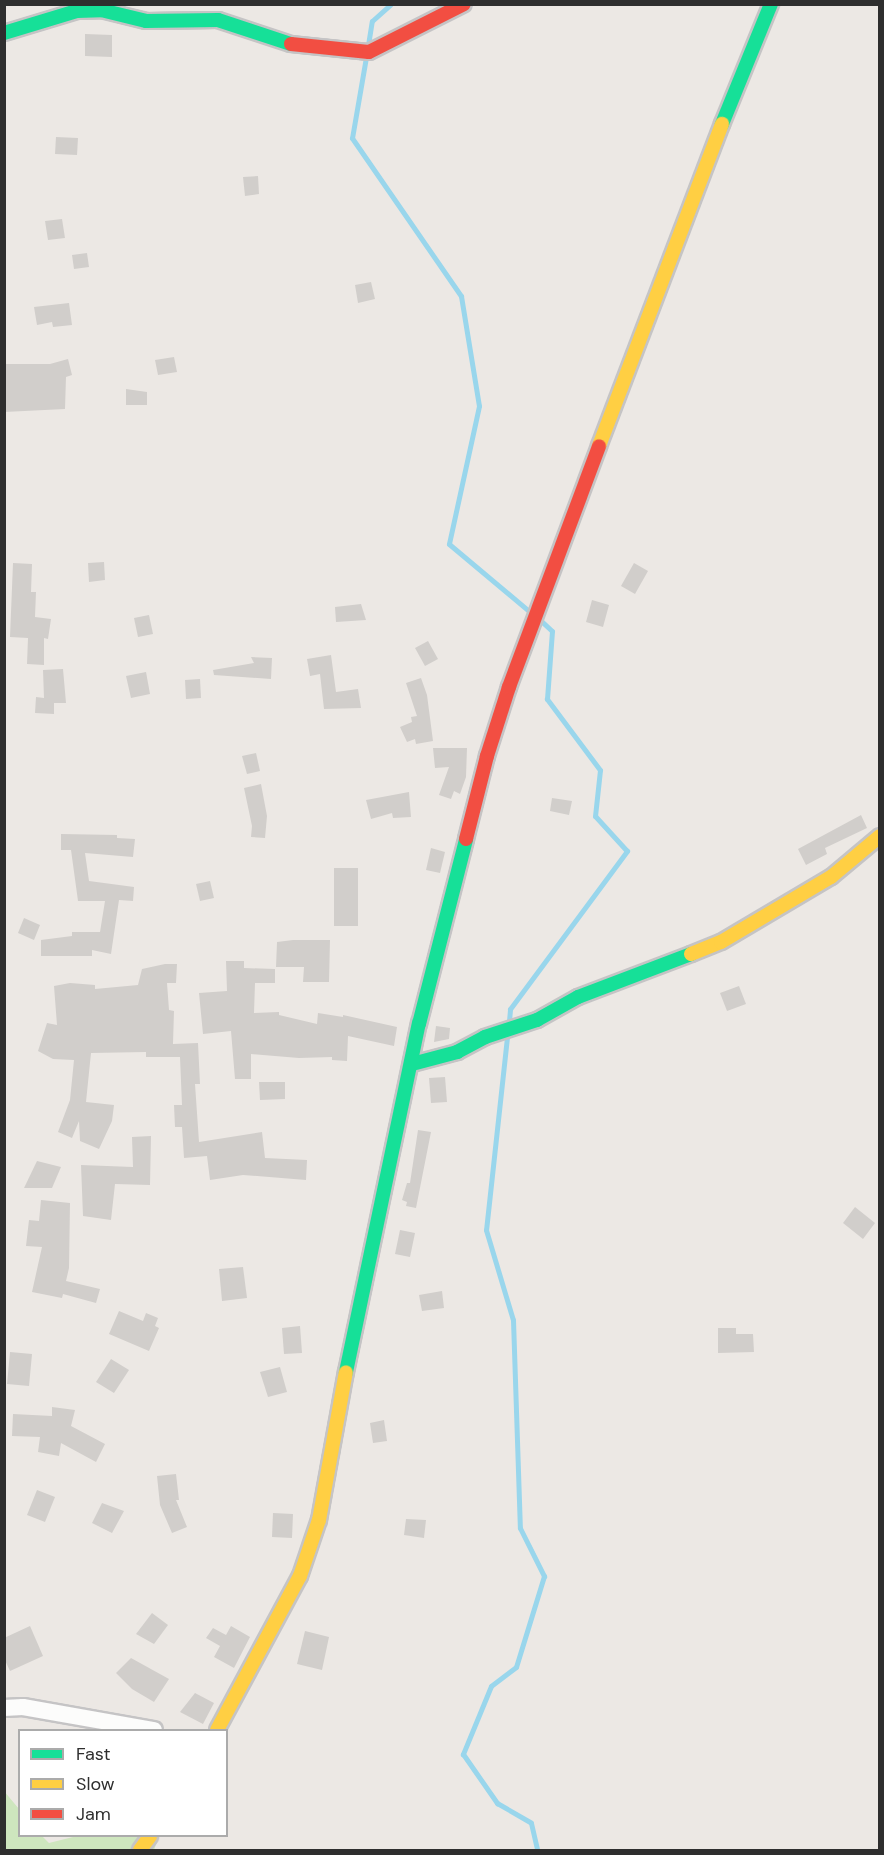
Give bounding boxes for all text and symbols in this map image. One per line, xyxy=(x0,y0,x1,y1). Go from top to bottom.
legend xyxy=(18,1729,228,1837)
text: Fast xyxy=(76,1742,111,1766)
text: Slow xyxy=(76,1772,115,1796)
text: Jam xyxy=(76,1802,111,1826)

